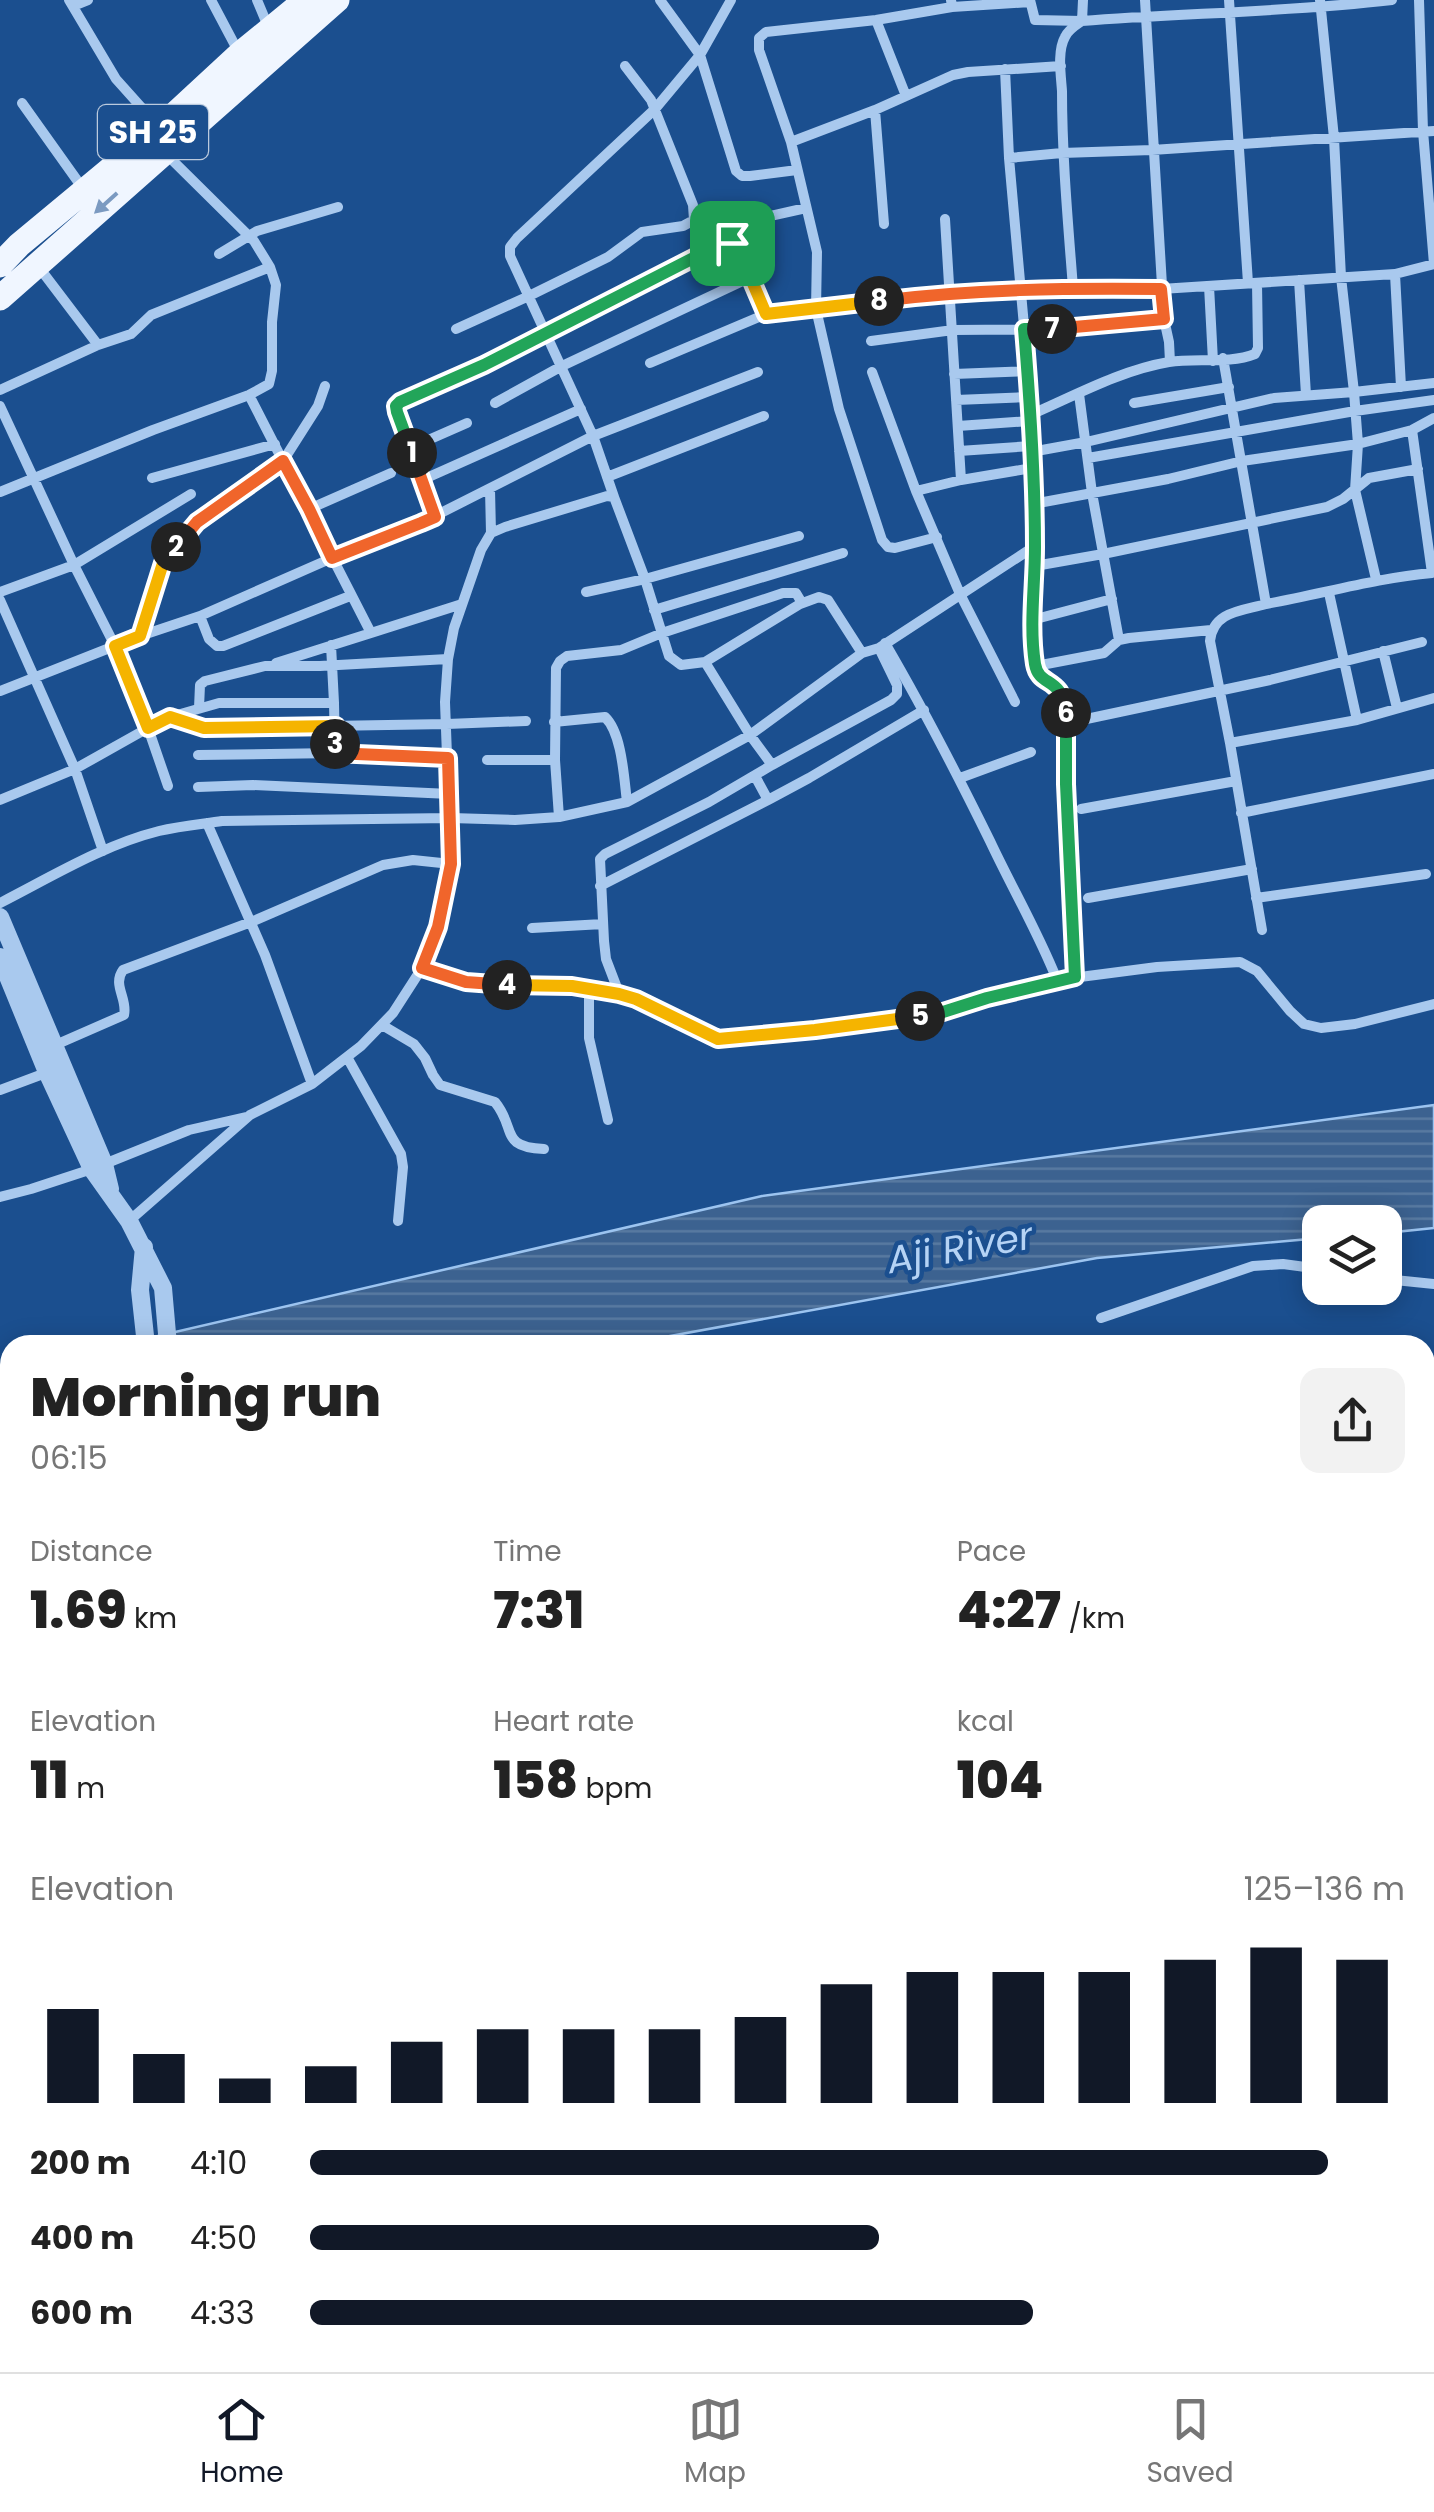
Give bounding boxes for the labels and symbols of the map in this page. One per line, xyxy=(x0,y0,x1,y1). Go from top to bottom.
road number: SH 25 xyxy=(98,105,208,159)
one-way arrow xyxy=(94,191,119,213)
pin xyxy=(690,201,775,286)
pin: 8 xyxy=(854,276,904,326)
pin: 7 xyxy=(1027,304,1077,354)
pin: 1 xyxy=(387,428,437,478)
pin: 2 xyxy=(151,522,201,572)
pin: 6 xyxy=(1041,688,1091,738)
pin: 3 xyxy=(310,719,360,769)
pin: 4 xyxy=(482,960,532,1010)
pin: 5 xyxy=(895,991,945,1041)
water label: Aji River xyxy=(882,1208,1038,1287)

